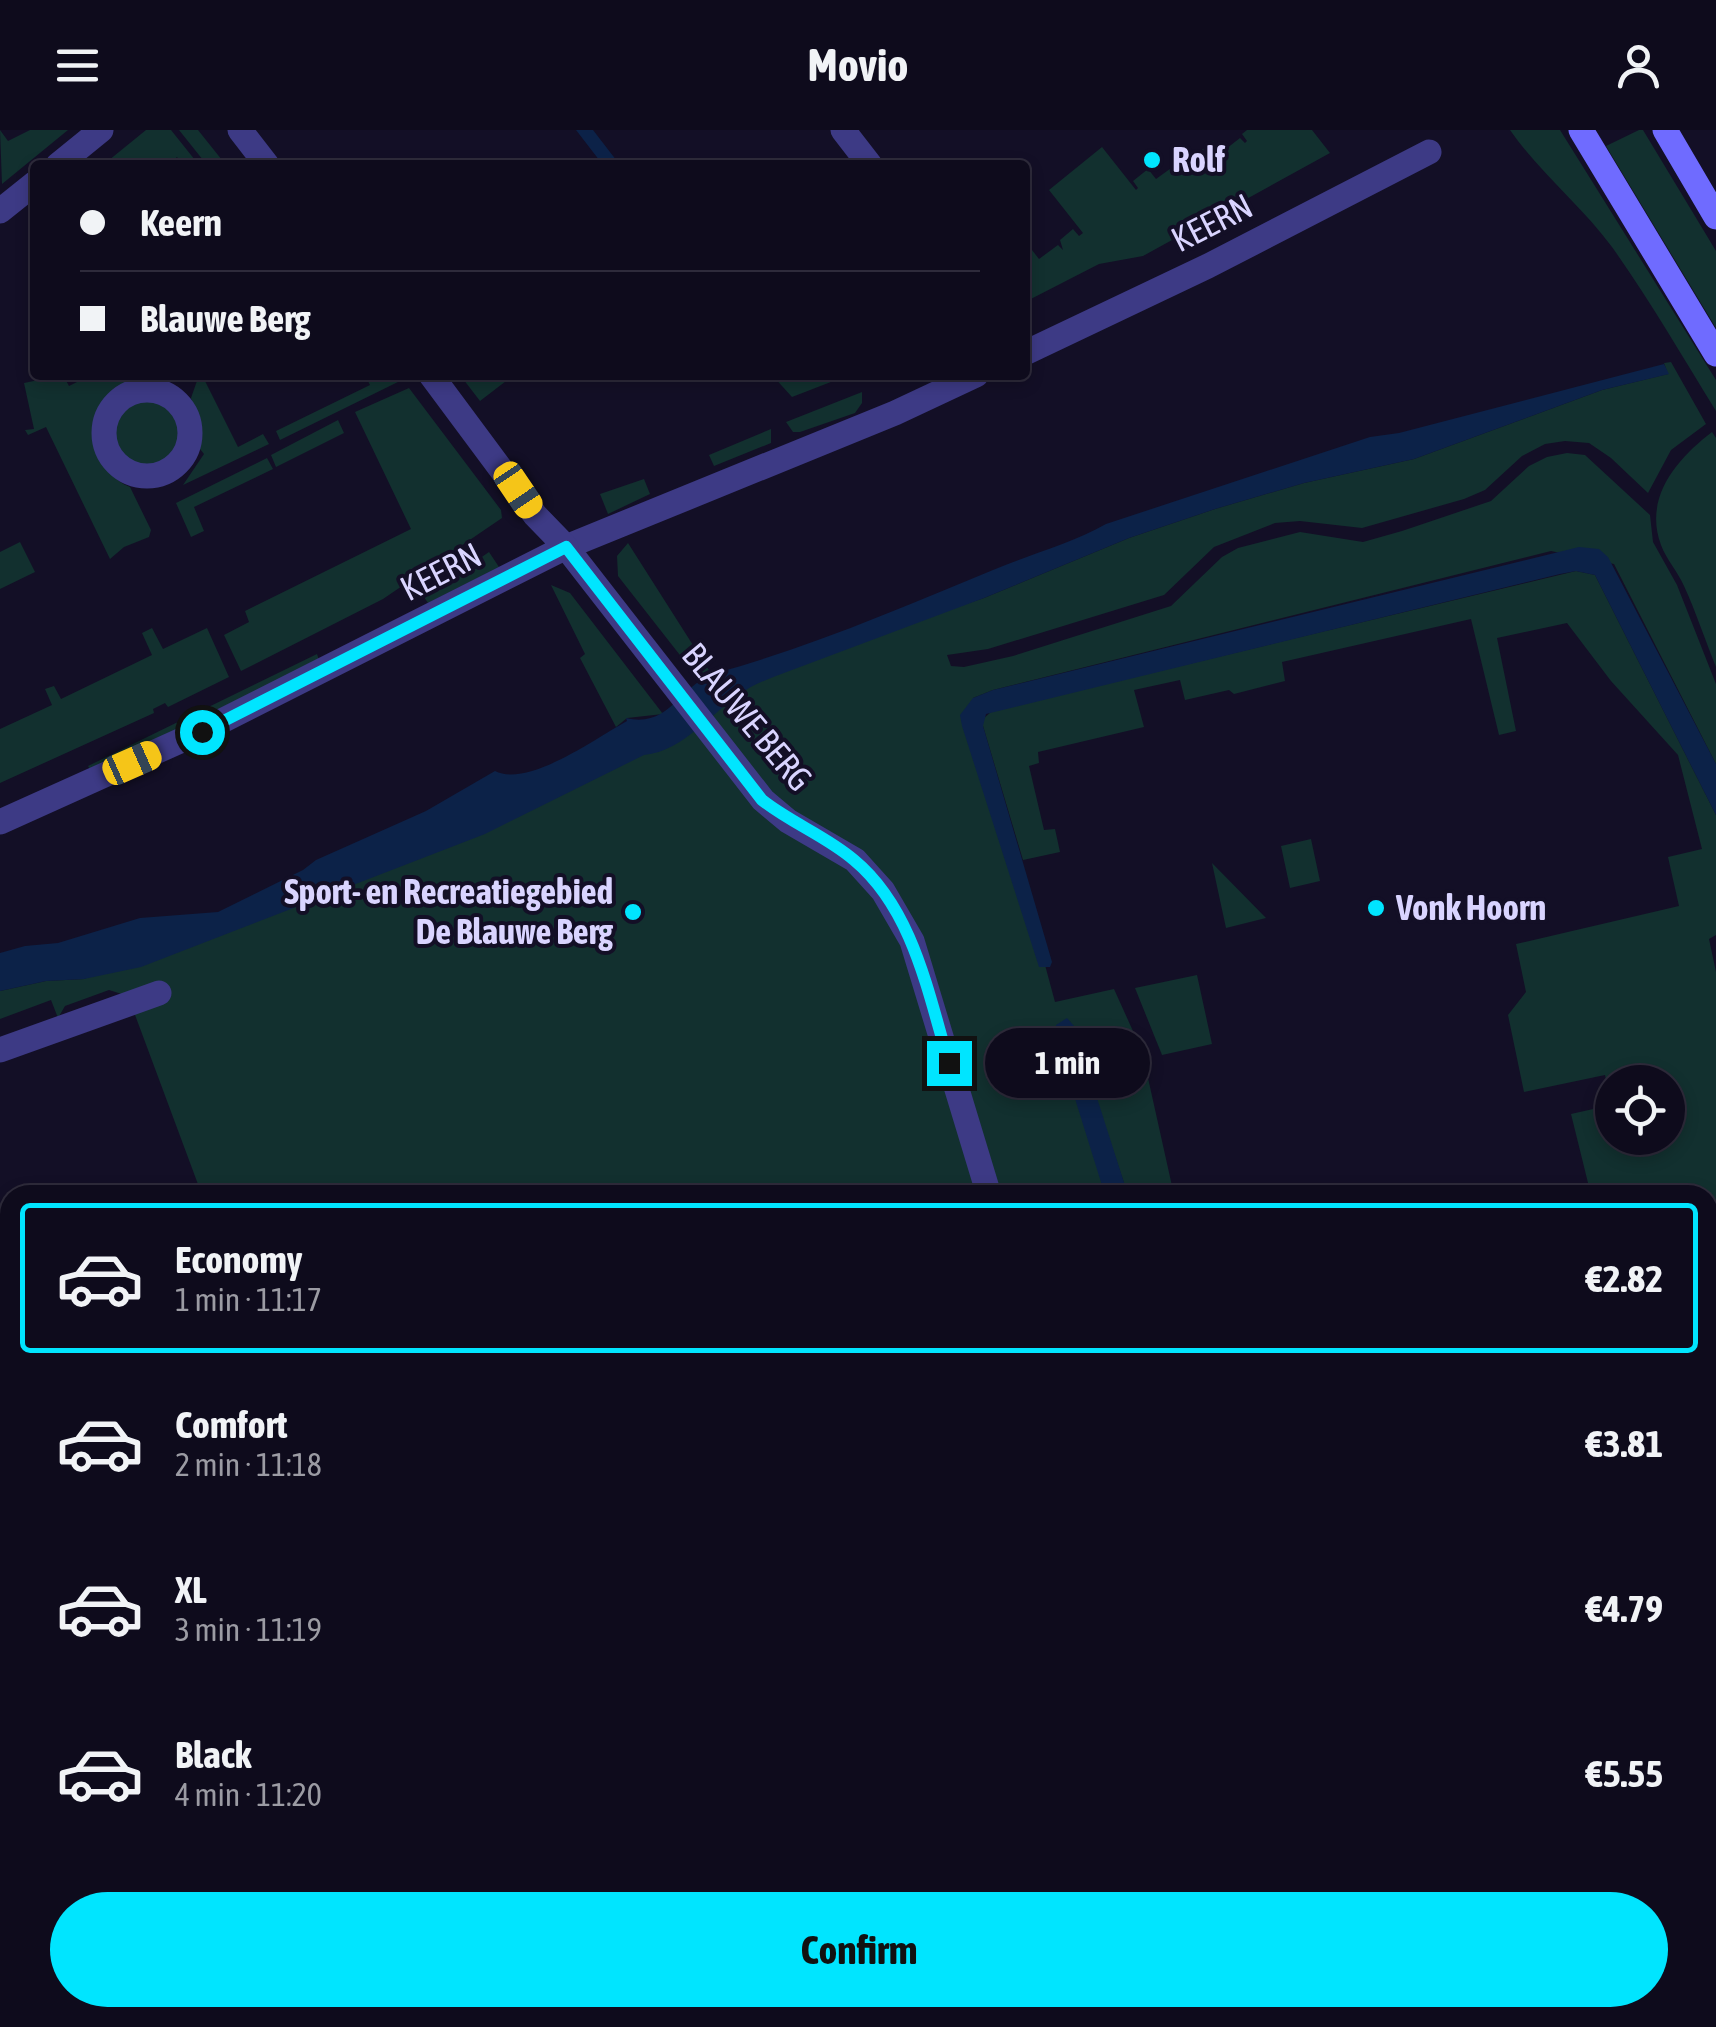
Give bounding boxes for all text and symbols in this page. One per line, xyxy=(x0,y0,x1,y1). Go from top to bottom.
icon: menu xyxy=(50,38,105,93)
icon: person xyxy=(1611,38,1666,93)
text: Movio xyxy=(808,39,908,91)
place label: Rolf xyxy=(1172,139,1225,179)
marker: Rolf xyxy=(1141,149,1163,171)
street label: KEERN xyxy=(1165,185,1259,259)
text: Keern xyxy=(140,201,222,244)
text: Blauwe Berg xyxy=(140,297,311,340)
car xyxy=(489,457,547,523)
street label: KEERN xyxy=(394,534,488,608)
street label: BLAUWE BERG xyxy=(675,634,821,798)
route start xyxy=(180,710,225,755)
car xyxy=(98,737,166,789)
place label: Sport- en Recreatiegebied De Blauwe Berg xyxy=(284,871,614,951)
place label: Vonk Hoorn xyxy=(1395,887,1546,927)
marker: Vonk Hoorn xyxy=(1365,897,1387,919)
marker: Sport- en Recreatiegebied De Blauwe Berg xyxy=(622,901,644,923)
callout: 1 min xyxy=(984,1028,1149,1098)
route end xyxy=(927,1041,972,1086)
text: 1 min xyxy=(1035,1044,1100,1081)
map controls xyxy=(1595,1065,1685,1155)
button: locate xyxy=(1595,1065,1685,1155)
icon: car xyxy=(55,1233,145,1323)
text: Economy xyxy=(175,1238,302,1281)
text: €2.82 xyxy=(1586,1257,1663,1300)
text: 1 min · 11:17 xyxy=(175,1281,322,1318)
icon: car xyxy=(55,1398,145,1488)
text: Comfort xyxy=(175,1403,287,1446)
text: €3.81 xyxy=(1586,1422,1663,1465)
text: 2 min · 11:18 xyxy=(175,1446,322,1483)
icon: car xyxy=(55,1563,145,1653)
text: XL xyxy=(175,1568,207,1611)
text: €4.79 xyxy=(1586,1587,1663,1630)
text: 3 min · 11:19 xyxy=(175,1611,322,1648)
icon: car xyxy=(55,1728,145,1818)
text: Black xyxy=(175,1733,252,1776)
text: €5.55 xyxy=(1586,1752,1663,1795)
text: 4 min · 11:20 xyxy=(175,1776,322,1813)
button: Confirm xyxy=(50,1892,1668,2007)

